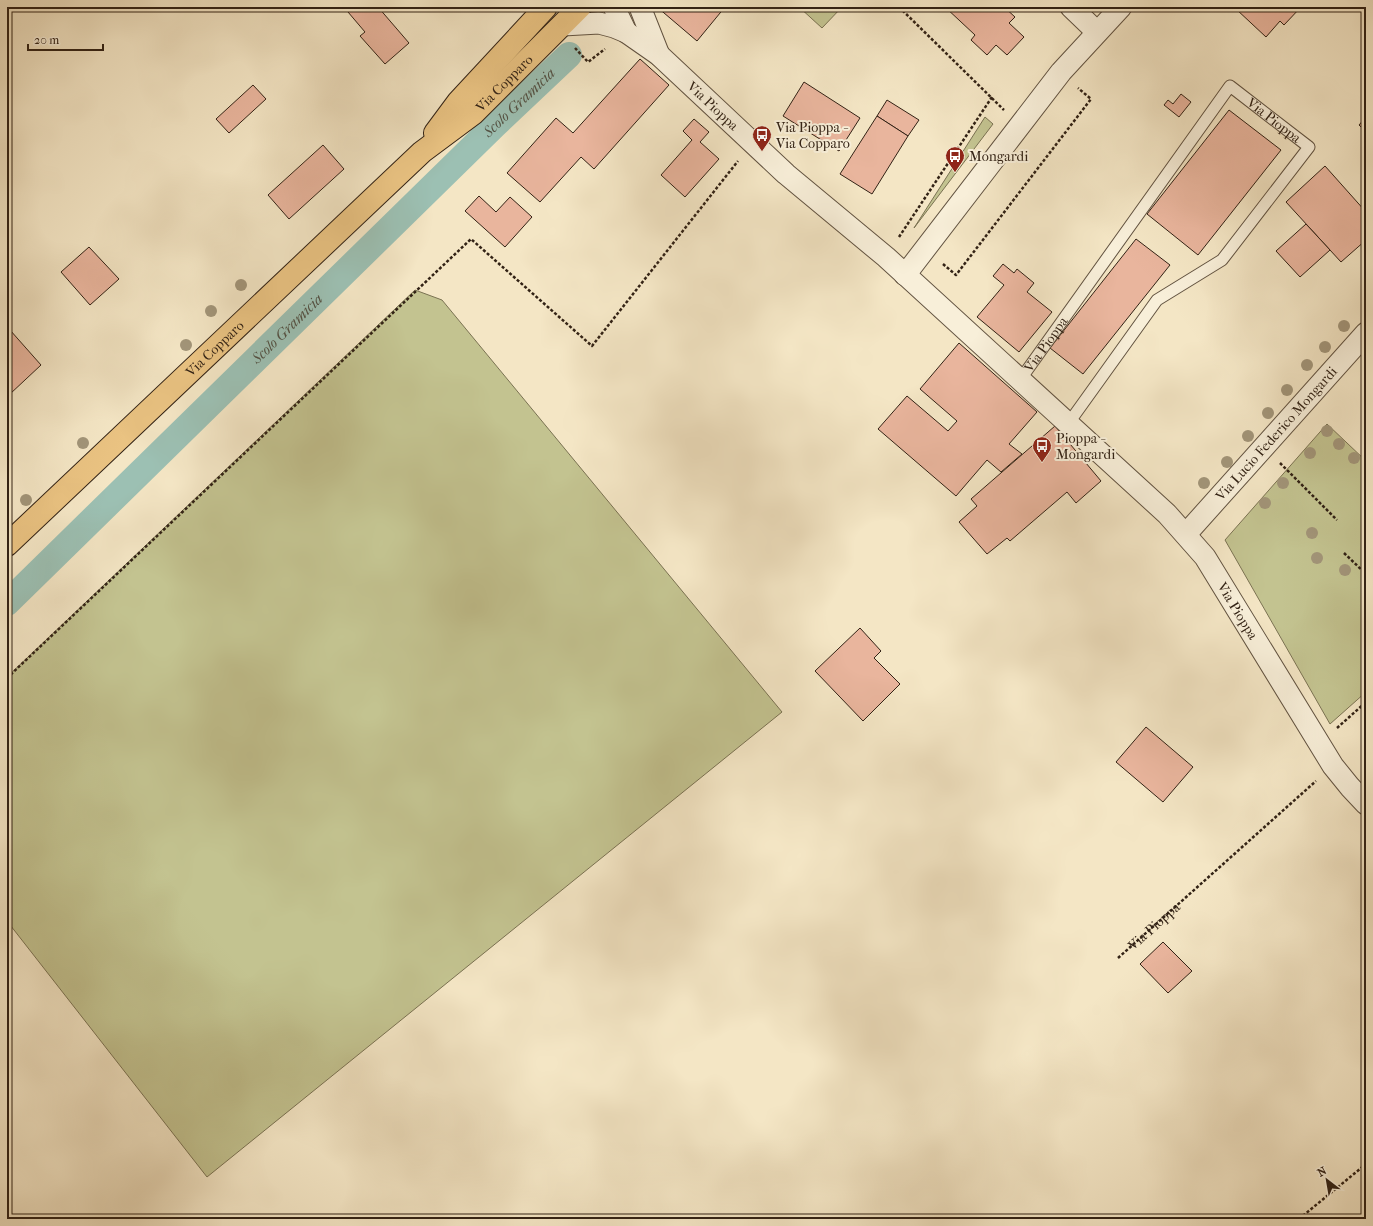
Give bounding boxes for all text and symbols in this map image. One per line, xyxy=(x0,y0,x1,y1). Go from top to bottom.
scale bar xyxy=(28,26,103,52)
text: 20 m xyxy=(34,33,59,47)
street label: Via Copparo xyxy=(471,51,536,116)
water label: Scolo Gramicia xyxy=(478,64,559,141)
street label: Via Pioppa xyxy=(683,77,743,134)
street label: Via Pioppa xyxy=(1243,93,1305,147)
place label: Via Pioppa - Via Copparo xyxy=(775,119,850,152)
bus stop icon: Via Pioppa - Via Copparo xyxy=(751,124,773,152)
bus stop icon: Mongardi xyxy=(944,145,966,173)
place label: Mongardi xyxy=(969,148,1028,165)
water label: Scolo Gramicia xyxy=(247,290,326,368)
street label: Via Pioppa xyxy=(1019,313,1071,376)
street label: Via Copparo xyxy=(181,317,247,381)
street label: Via Lucio Federico Mongardi xyxy=(1211,363,1340,505)
place label: Pioppa - Mongardi xyxy=(1056,430,1115,463)
bus stop icon: Pioppa - Mongardi xyxy=(1031,435,1053,463)
street label: Via Pioppa xyxy=(1213,578,1262,643)
street label: Via Pioppa xyxy=(1124,898,1184,954)
north arrow xyxy=(1307,1160,1347,1200)
text: N xyxy=(1315,1164,1330,1180)

